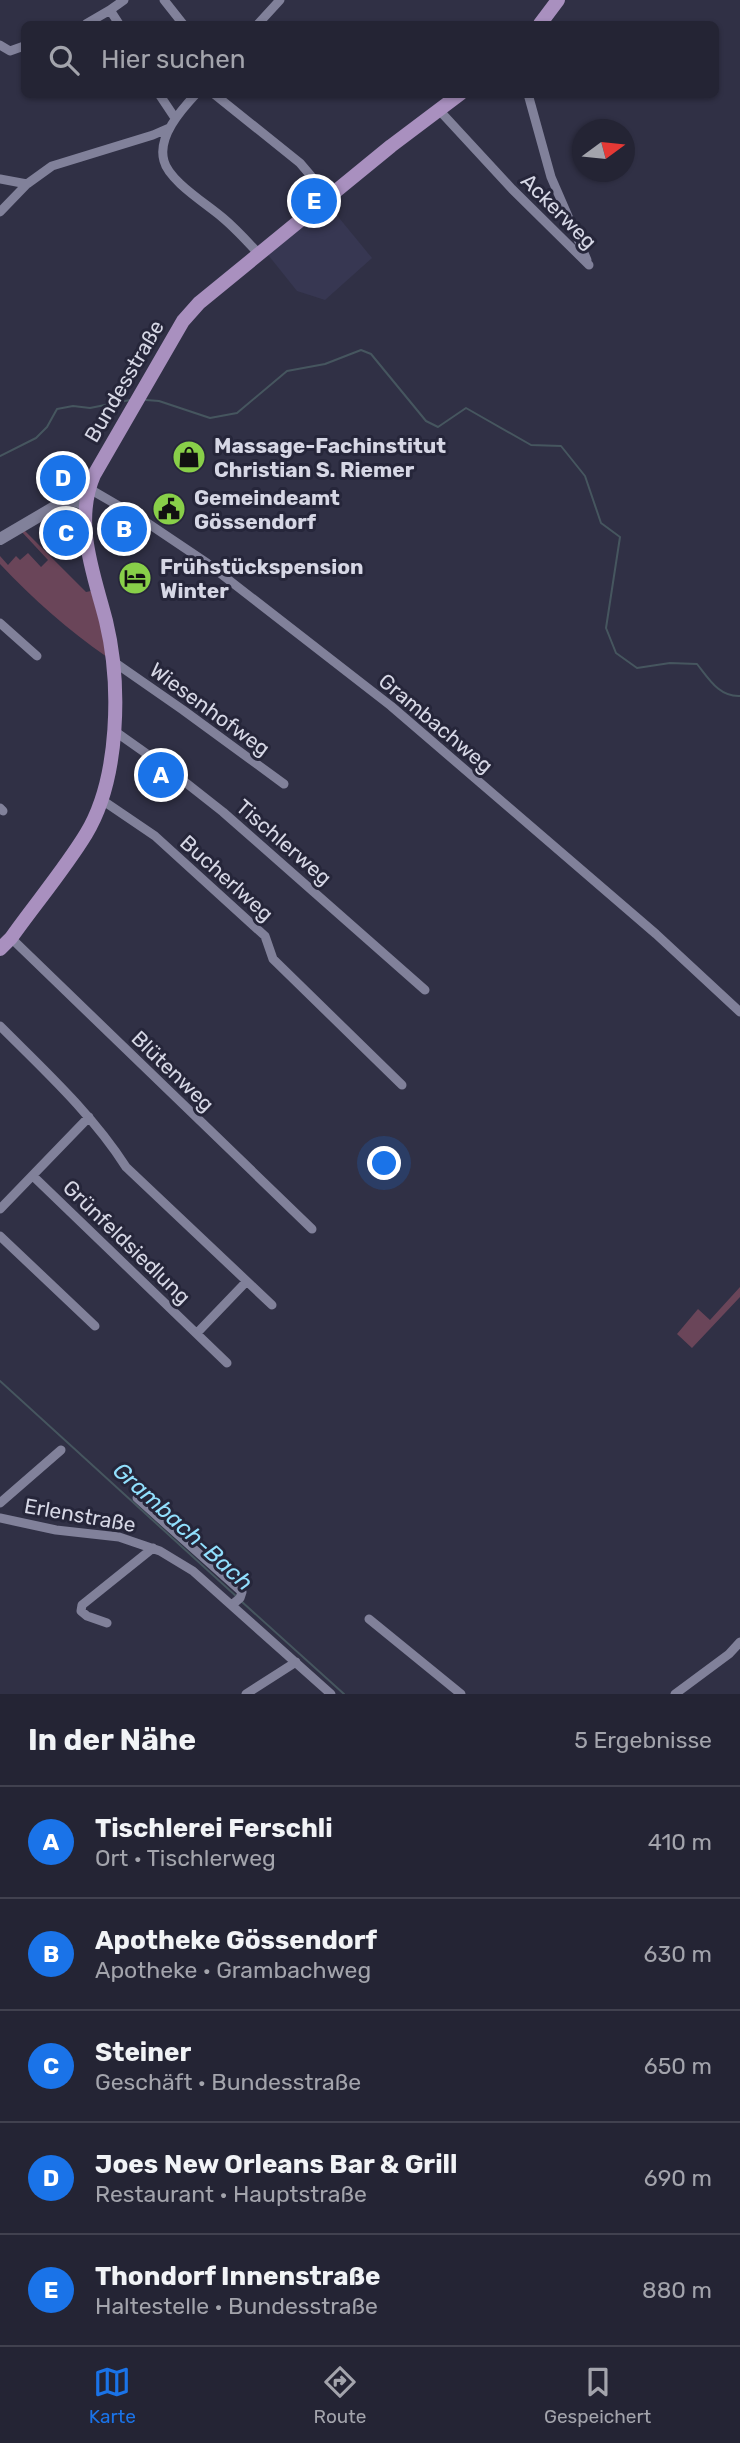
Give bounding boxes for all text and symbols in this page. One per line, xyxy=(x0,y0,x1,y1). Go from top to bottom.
search box xyxy=(21,21,719,98)
icon: search xyxy=(45,41,83,79)
text: Hier suchen xyxy=(101,44,246,75)
north arrow xyxy=(572,119,635,182)
street label: Ackerweg xyxy=(516,168,602,254)
pin: E xyxy=(291,175,337,227)
street label: Bundesstraße xyxy=(79,316,169,446)
place label: Massage-Fachinstitut Christian S. Riemer xyxy=(214,433,446,482)
shop icon: Massage-Fachinstitut Christian S. Riemer xyxy=(170,438,208,476)
pin: D xyxy=(40,452,86,504)
place label: Gemeindeamt Gössendorf xyxy=(194,485,340,534)
public building icon: Gemeindeamt Gössendorf xyxy=(150,490,188,528)
pin: B xyxy=(101,503,147,555)
pin: C xyxy=(43,507,89,559)
place label: Frühstückspension Winter xyxy=(160,554,364,603)
hotel icon: Frühstückspension Winter xyxy=(116,559,154,597)
street label: Wiesenhofweg xyxy=(145,657,275,761)
street label: Grambachweg xyxy=(374,668,498,778)
pin: A xyxy=(138,749,184,801)
street label: Tischlerweg xyxy=(231,794,337,890)
street label: Bucherlweg xyxy=(175,830,279,926)
street label: Blütenweg xyxy=(126,1025,220,1117)
your location xyxy=(367,1146,401,1180)
street label: Grünfeldsiedlung xyxy=(58,1175,196,1309)
water label: Grambach-Bach xyxy=(107,1456,259,1596)
street label: Erlenstraße xyxy=(22,1493,138,1537)
text: In der Nähe xyxy=(28,1722,196,1758)
text: 5 Ergebnisse xyxy=(574,1726,712,1754)
text: Tischlerei Ferschli xyxy=(95,1813,333,1844)
text: A xyxy=(43,1828,59,1856)
text: 410 m xyxy=(648,1828,712,1856)
text: Ort · Tischlerweg xyxy=(95,1844,276,1872)
text: Apotheke Gössendorf xyxy=(95,1925,377,1956)
text: B xyxy=(43,1940,59,1968)
text: 630 m xyxy=(644,1940,712,1968)
text: Apotheke · Grambachweg xyxy=(95,1956,371,1984)
text: Steiner xyxy=(95,2037,191,2068)
text: C xyxy=(43,2052,59,2080)
text: 650 m xyxy=(644,2052,712,2080)
text: Geschäft · Bundesstraße xyxy=(95,2068,361,2096)
text: Joes New Orleans Bar & Grill xyxy=(95,2149,457,2180)
text: D xyxy=(43,2164,59,2192)
text: 690 m xyxy=(644,2164,712,2192)
text: Restaurant · Hauptstraße xyxy=(95,2180,367,2208)
text: Thondorf Innenstraße xyxy=(95,2261,381,2292)
text: E xyxy=(44,2276,58,2304)
text: 880 m xyxy=(642,2276,712,2304)
text: Haltestelle · Bundesstraße xyxy=(95,2292,378,2320)
tab: Karte xyxy=(89,2363,136,2428)
tab: Route xyxy=(314,2363,366,2428)
tab: Gespeichert xyxy=(544,2363,651,2428)

